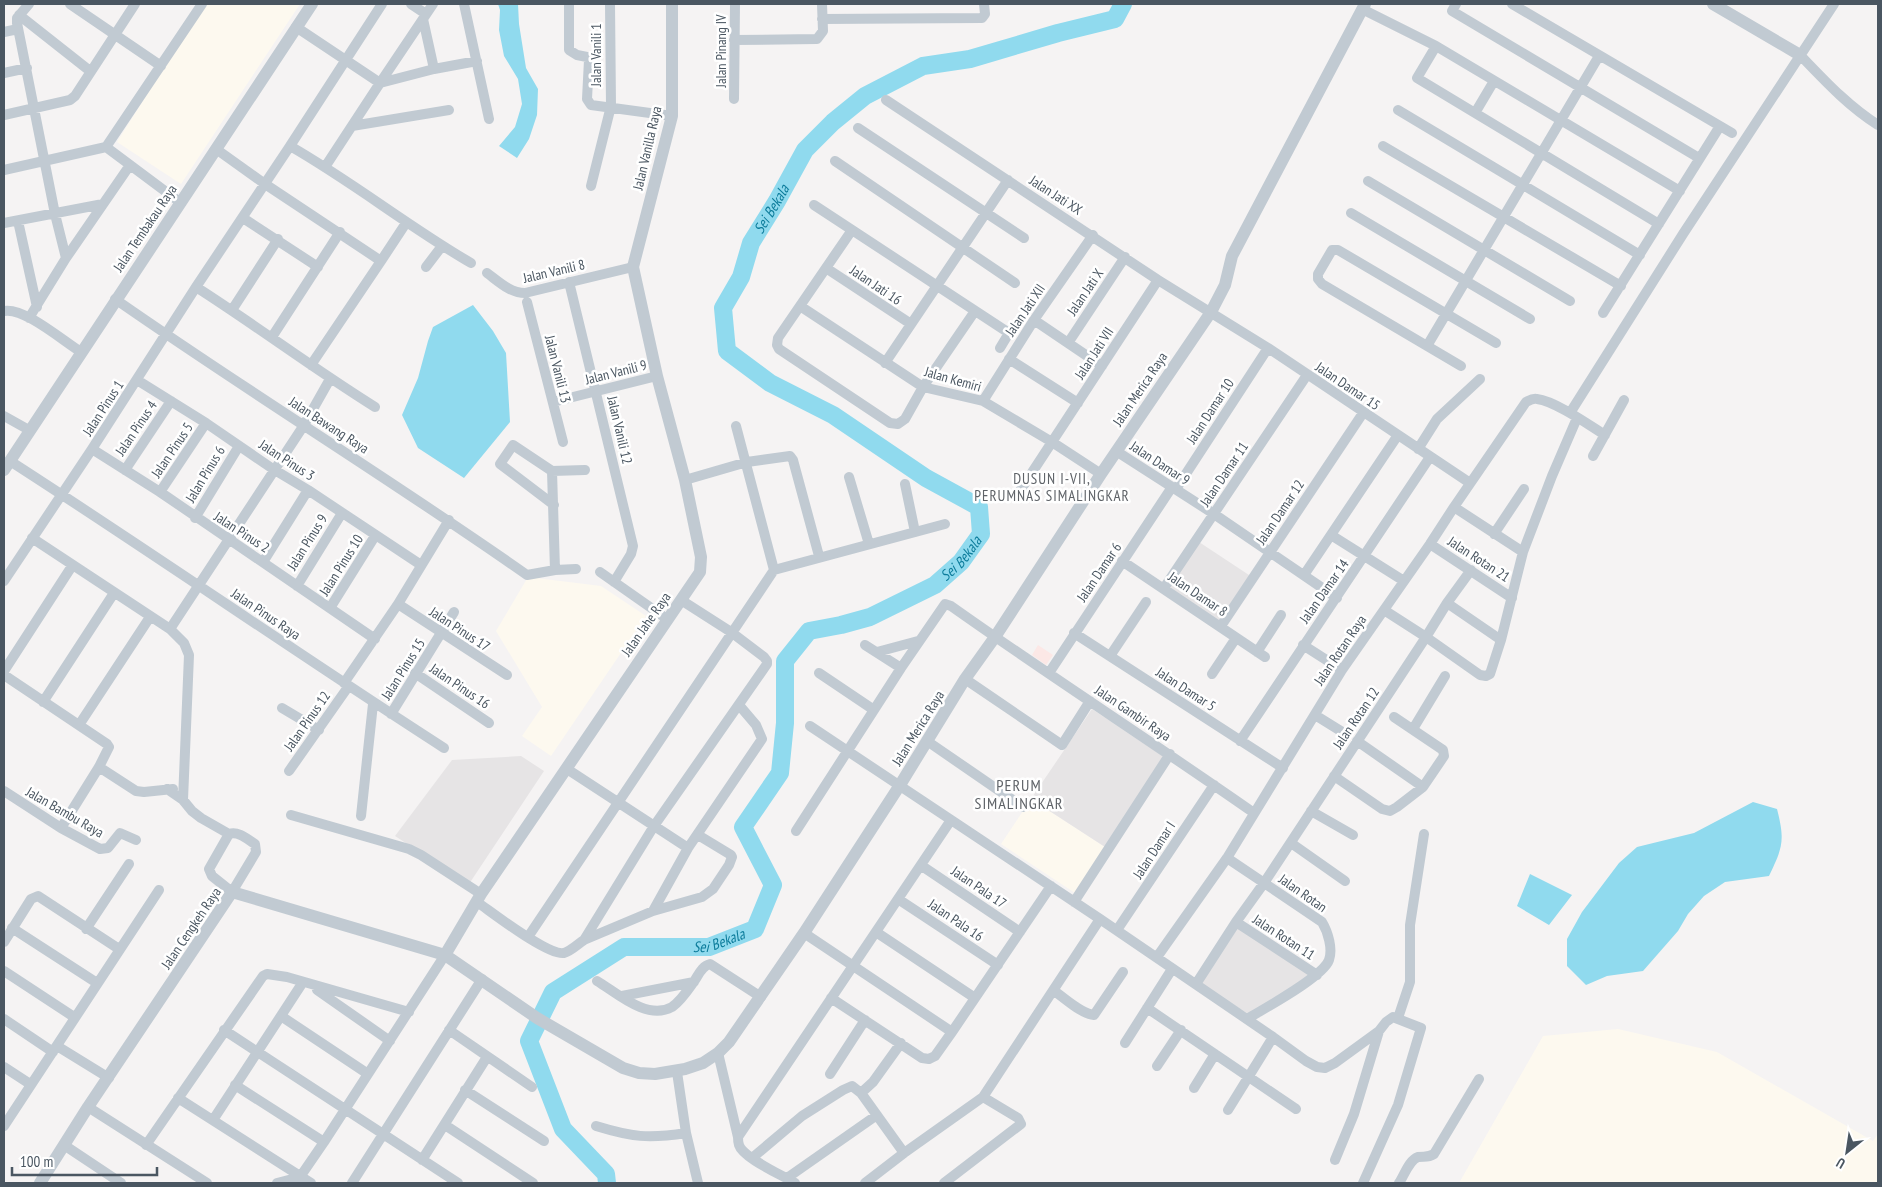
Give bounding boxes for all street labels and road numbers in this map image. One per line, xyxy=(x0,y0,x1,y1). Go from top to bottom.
street label: Jalan Pinang IV xyxy=(712,14,730,88)
street label: Jalan Vanili 1 xyxy=(587,24,605,87)
street label: Jalan Vanilla Raya xyxy=(628,104,665,193)
street label: Jalan Jati XX xyxy=(1025,171,1086,219)
street label: Jalan Tembakau Raya xyxy=(109,181,181,276)
street label: Jalan Vanili 8 xyxy=(520,255,587,287)
street label: Jalan Jati 16 xyxy=(846,261,905,309)
street label: Jalan Jati X xyxy=(1062,265,1107,320)
street label: Jalan Jati XII xyxy=(1000,281,1049,340)
street label: Jalan Jati VII xyxy=(1070,324,1117,383)
street label: Jalan Vanili 13 xyxy=(541,332,575,405)
street label: Jalan Merica Raya xyxy=(1108,349,1171,430)
street label: Jalan Vanili 9 xyxy=(582,356,649,389)
street label: Jalan Damar 15 xyxy=(1311,357,1384,414)
street label: Jalan Kemiri xyxy=(922,362,983,396)
street label: Jalan Damar 10 xyxy=(1182,375,1238,448)
street label: Jalan Pinus 1 xyxy=(78,377,128,440)
street label: Jalan Bawang Raya xyxy=(285,392,372,457)
street label: Jalan Vanili 12 xyxy=(603,393,637,466)
street label: Jalan Pinus 4 xyxy=(110,396,161,460)
street label: Jalan Pinus 5 xyxy=(146,419,197,482)
street label: Jalan Pinus 3 xyxy=(255,435,318,485)
street label: Jalan Damar 9 xyxy=(1126,436,1193,489)
street label: Jalan Damar 11 xyxy=(1195,438,1252,511)
street label: Jalan Pinus 6 xyxy=(181,443,229,506)
street label: Jalan Damar 12 xyxy=(1251,476,1308,549)
street label: Jalan Pinus 2 xyxy=(210,507,273,557)
street label: Jalan Pinus 9 xyxy=(282,511,331,574)
street label: Jalan Pinus 10 xyxy=(315,531,367,600)
street label: Jalan Rotan 21 xyxy=(1444,532,1513,586)
street label: Jalan Damar 6 xyxy=(1072,539,1125,606)
street label: Jalan Damar 14 xyxy=(1295,555,1353,627)
street label: Jalan Damar 8 xyxy=(1164,567,1231,620)
street label: Jalan Pinus Raya xyxy=(227,584,304,644)
street label: Jalan Jahe Raya xyxy=(617,589,675,660)
street label: Jalan Pinus 17 xyxy=(425,602,494,655)
street label: Jalan Rotan Raya xyxy=(1309,611,1370,689)
street label: Jalan Pinus 15 xyxy=(377,635,429,704)
street label: Jalan Pinus 16 xyxy=(426,659,494,713)
street label: Jalan Damar 5 xyxy=(1152,662,1219,715)
street label: Jalan Gambir Raya xyxy=(1091,680,1174,745)
street label: Jalan Rotan 12 xyxy=(1328,684,1383,753)
street label: Jalan Merica Raya xyxy=(887,687,948,770)
street label: Jalan Pinus 12 xyxy=(279,688,334,755)
street label: Jalan Bambu Raya xyxy=(22,782,107,841)
street label: Jalan Damar I xyxy=(1128,818,1179,883)
street label: Jalan Pala 17 xyxy=(947,861,1010,912)
street label: Jalan Rotan xyxy=(1275,869,1331,916)
street label: Jalan Cengkeh Raya xyxy=(157,884,225,973)
street label: Jalan Pala 16 xyxy=(924,894,987,945)
street label: Jalan Rotan 11 xyxy=(1249,910,1318,964)

